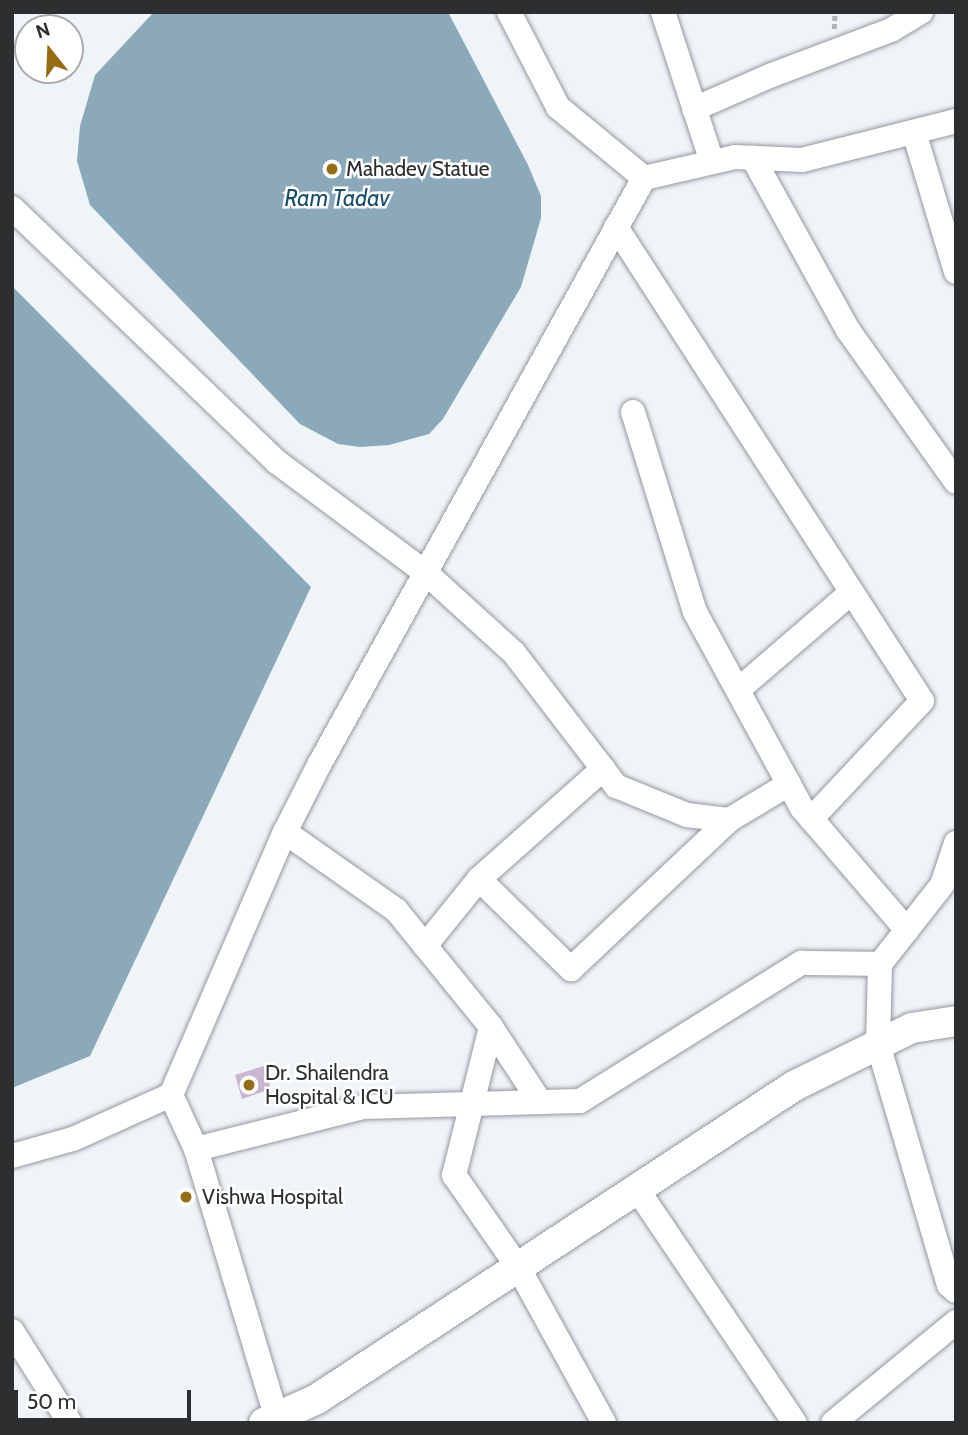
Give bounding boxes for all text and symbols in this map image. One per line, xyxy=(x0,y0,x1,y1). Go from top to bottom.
north arrow xyxy=(14,14,84,84)
text: N xyxy=(33,17,53,43)
place label: Mahadev Statue xyxy=(346,156,490,182)
marker: Mahadev Statue xyxy=(324,161,340,177)
water label: Ram Tadav xyxy=(284,184,390,212)
place label: Dr. Shailendra Hospital & ICU xyxy=(265,1060,394,1110)
marker: Dr. Shailendra Hospital & ICU xyxy=(239,1075,259,1095)
place label: Vishwa Hospital xyxy=(202,1184,343,1210)
marker: Vishwa Hospital xyxy=(176,1187,196,1207)
scale bar xyxy=(18,1376,194,1420)
text: 50 m xyxy=(27,1389,76,1414)

